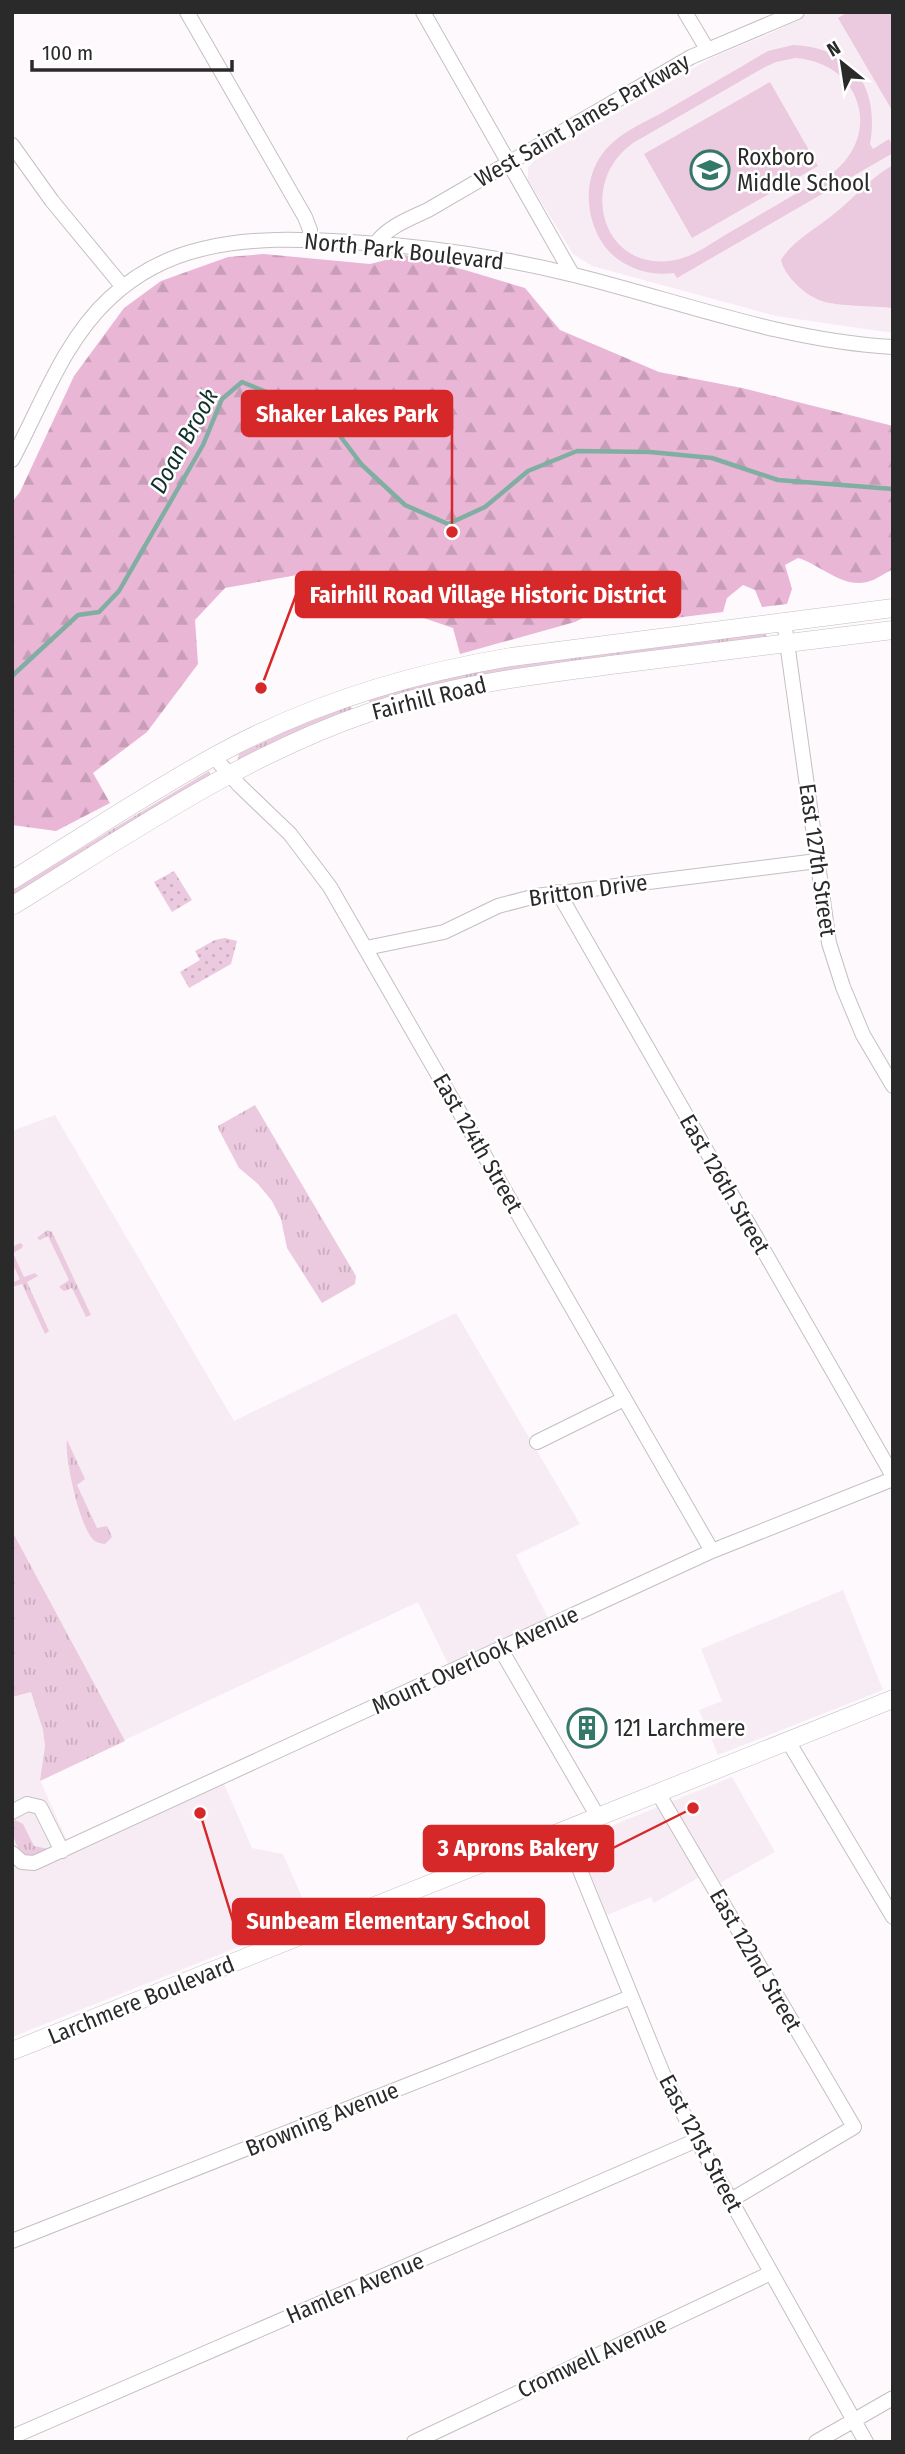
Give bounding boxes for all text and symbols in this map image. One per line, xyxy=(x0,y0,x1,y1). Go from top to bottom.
scale bar xyxy=(32,28,231,72)
north arrow xyxy=(807,28,877,98)
text: N xyxy=(823,36,844,62)
text: 100 m xyxy=(42,40,93,66)
street label: West Saint James Parkway xyxy=(470,47,695,193)
place label: Roxboro Middle School xyxy=(737,143,870,197)
school or university icon: Roxboro Middle School xyxy=(689,149,731,191)
street label: North Park Boulevard xyxy=(303,227,505,275)
water label: Doan Brook xyxy=(144,384,224,498)
callout: Shaker Lakes Park xyxy=(242,391,452,436)
text: Shaker Lakes Park xyxy=(256,400,439,428)
callout: Fairhill Road Village Historic District xyxy=(296,572,680,617)
text: Fairhill Road Village Historic District xyxy=(310,581,667,609)
street label: Fairhill Road xyxy=(369,670,489,726)
street label: East 127th Street xyxy=(793,782,843,939)
street label: Britton Drive xyxy=(527,868,649,912)
street label: East 124th Street xyxy=(427,1069,529,1218)
street label: East 126th Street xyxy=(674,1109,776,1259)
street label: Mount Overlook Avenue xyxy=(367,1600,583,1720)
building icon: 121 Larchmere xyxy=(566,1707,608,1749)
place label: 121 Larchmere xyxy=(614,1714,745,1742)
callout: 3 Aprons Bakery xyxy=(424,1826,613,1871)
text: 3 Aprons Bakery xyxy=(436,1834,599,1862)
street label: East 122nd Street xyxy=(704,1884,808,2037)
callout: Sunbeam Elementary School xyxy=(233,1899,544,1944)
text: Sunbeam Elementary School xyxy=(246,1907,530,1935)
street label: Larchmere Boulevard xyxy=(44,1950,238,2050)
street label: East 121st Street xyxy=(653,2070,749,2217)
street label: Browning Avenue xyxy=(241,2076,403,2162)
street label: Hamlen Avenue xyxy=(282,2246,428,2330)
street label: Cromwell Avenue xyxy=(513,2310,671,2404)

